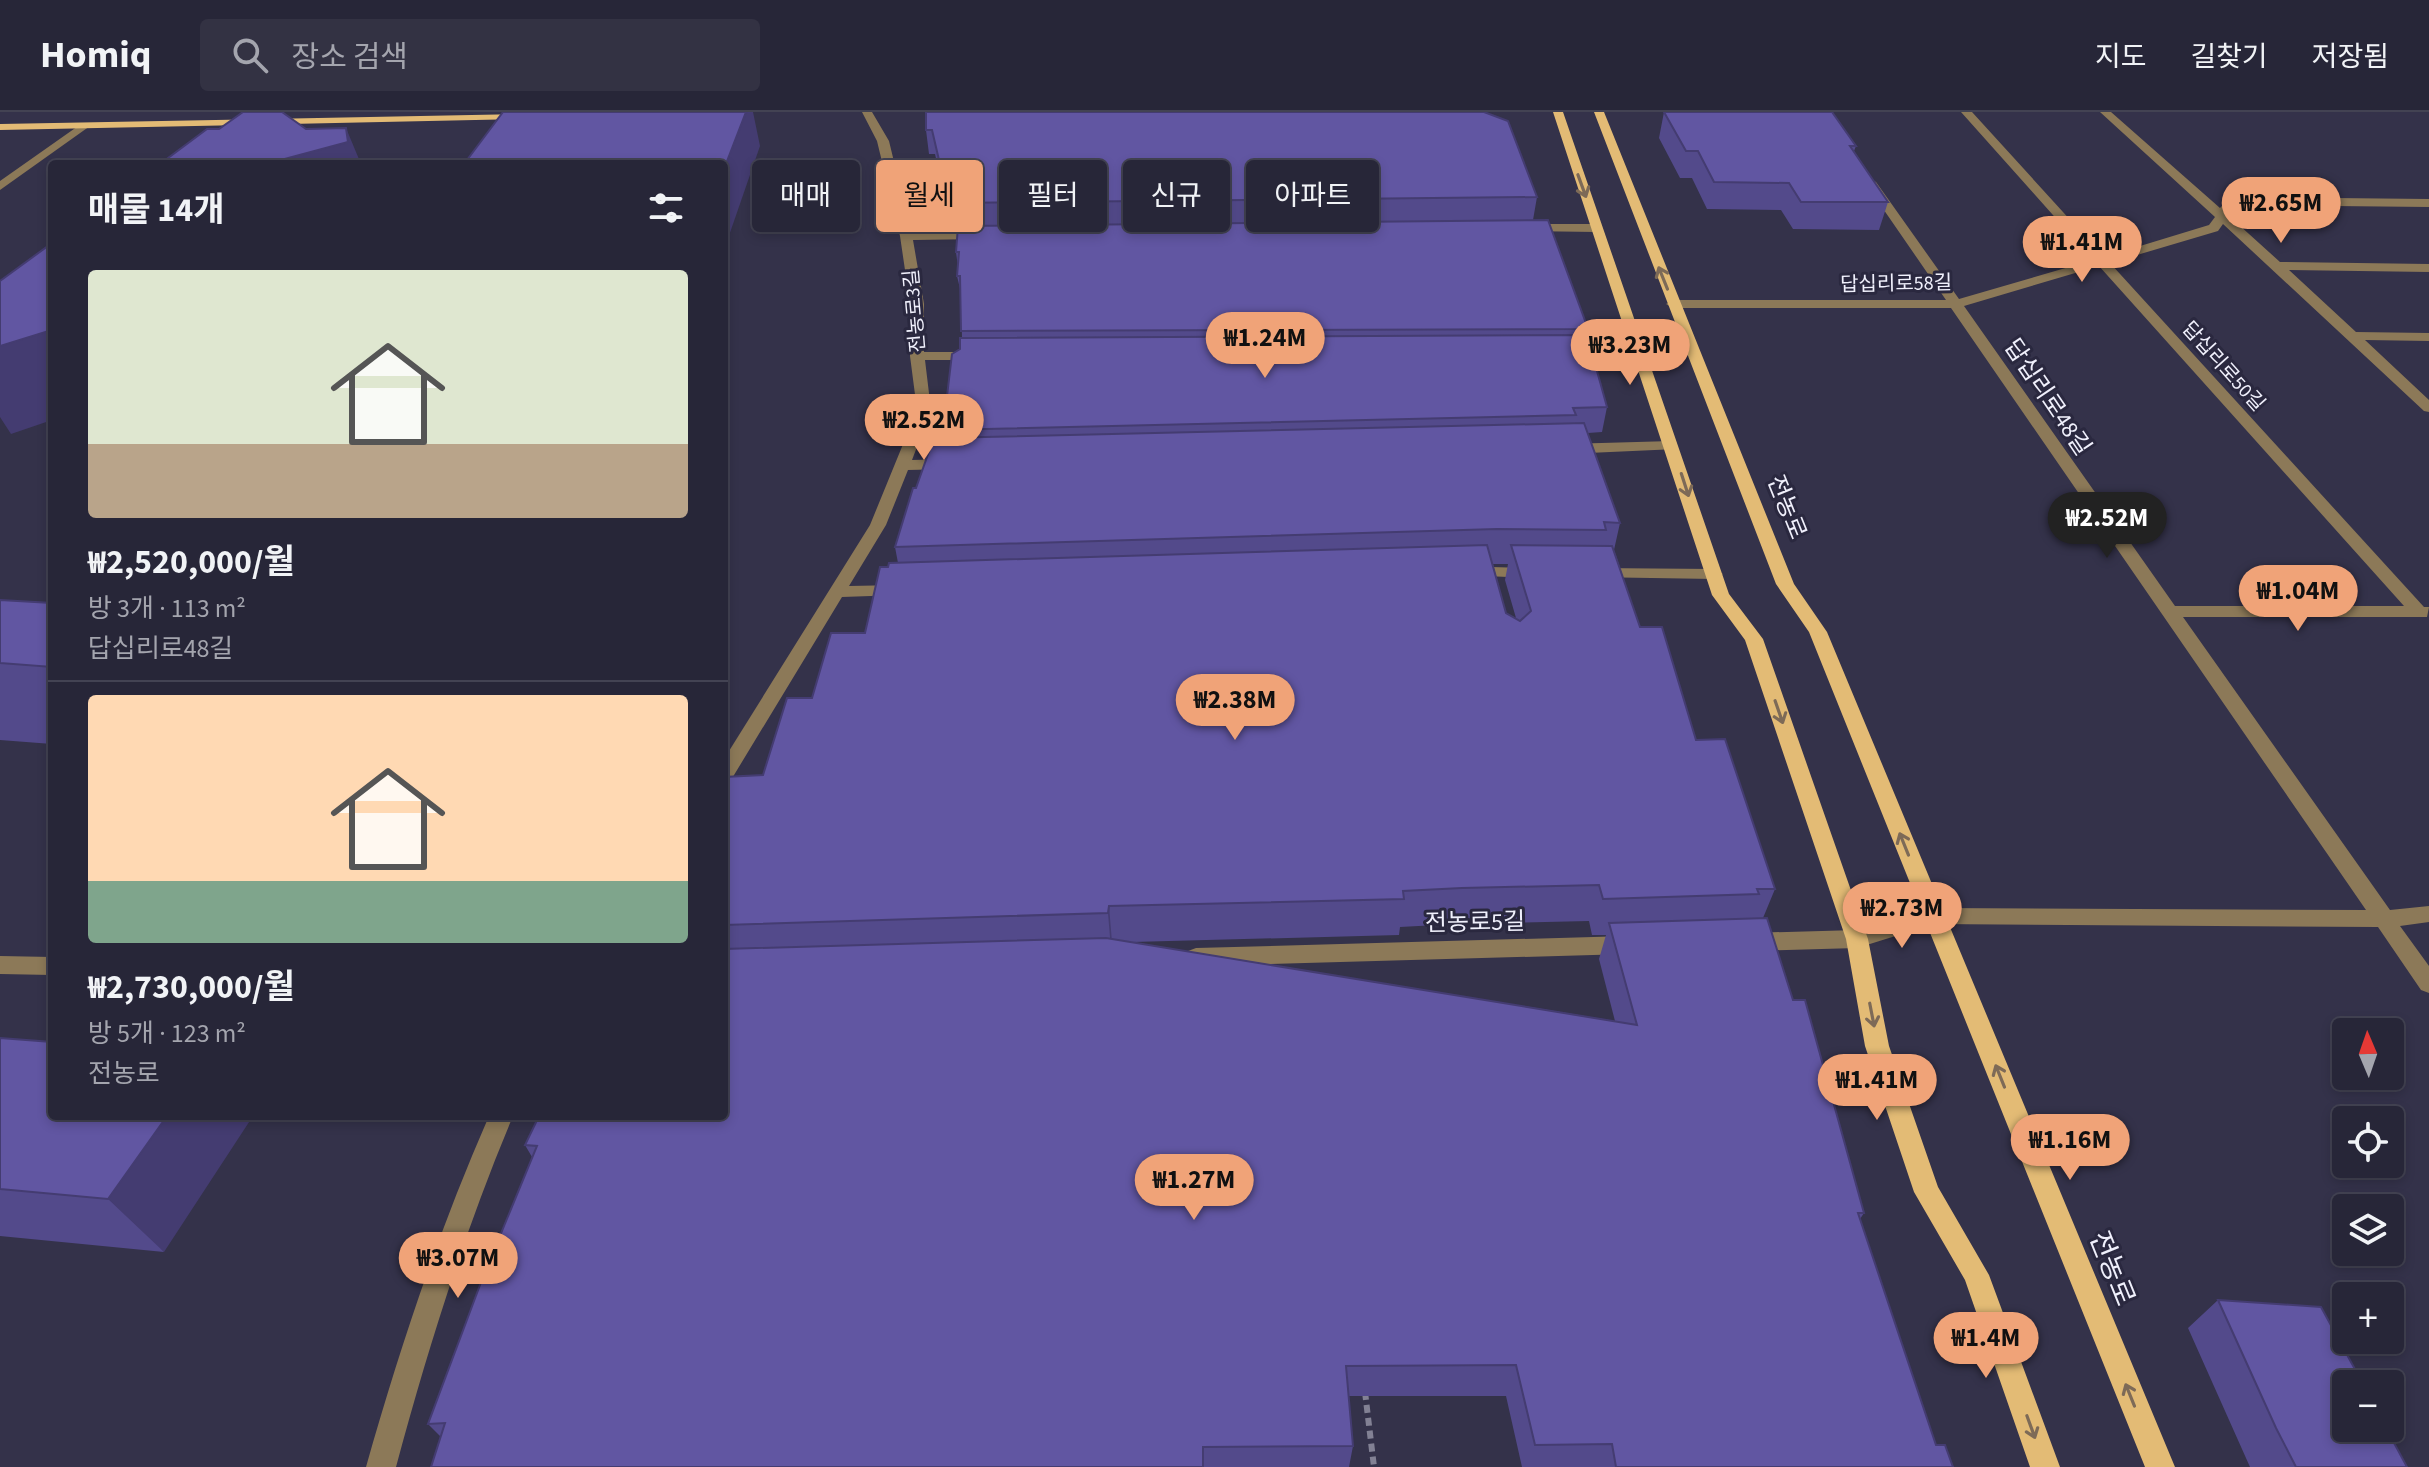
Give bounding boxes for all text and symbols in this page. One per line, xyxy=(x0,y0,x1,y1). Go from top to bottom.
search box xyxy=(200,19,760,91)
text: Homiq xyxy=(40,28,152,82)
icon: search xyxy=(228,33,272,77)
text: 장소 검색 xyxy=(292,36,408,79)
text: 지도 xyxy=(2095,37,2146,77)
text: 길찾기 xyxy=(2190,37,2268,77)
text: 저장됨 xyxy=(2312,37,2389,77)
chip: 매매 xyxy=(752,160,860,232)
chip: 월세 xyxy=(876,160,983,232)
chip: 필터 xyxy=(999,160,1107,232)
chip: 신규 xyxy=(1123,160,1230,232)
chip: 아파트 xyxy=(1246,160,1379,232)
one-way arrow xyxy=(1575,173,1590,198)
pin: ₩2.65M xyxy=(2216,177,2346,245)
text: ₩2.65M xyxy=(2240,184,2322,221)
text: 매물 14개 xyxy=(88,186,225,235)
icon: filters xyxy=(644,186,688,230)
pin: ₩1.41M xyxy=(2017,216,2147,284)
text: ₩1.41M xyxy=(2041,223,2123,260)
one-way arrow xyxy=(1655,266,1669,291)
street label: 전농로3길 xyxy=(897,268,933,354)
street label: 답십리로58길 xyxy=(1840,269,1952,299)
pin: ₩1.24M xyxy=(1200,312,1330,380)
street label: 답십리로50길 xyxy=(2175,316,2271,418)
text: ₩1.24M xyxy=(1224,319,1306,356)
pin: ₩3.23M xyxy=(1565,319,1695,387)
icon: home xyxy=(316,322,460,466)
text: ₩3.23M xyxy=(1589,326,1671,363)
street label: 답십리로48길 xyxy=(1996,332,2100,463)
pin: ₩2.52M xyxy=(859,394,989,462)
text: ₩2.52M xyxy=(883,401,965,438)
street label: 전농로 xyxy=(1758,470,1815,544)
one-way arrow xyxy=(1678,472,1693,497)
pin: ₩2.52M xyxy=(2042,492,2172,560)
text: ₩2.52M xyxy=(2066,499,2148,536)
text: ₩2,520,000/월 xyxy=(88,538,295,587)
pin: ₩1.04M xyxy=(2233,565,2363,633)
text: ₩1.04M xyxy=(2257,572,2339,609)
text: 방 3개 · 113 m² xyxy=(88,590,246,627)
text: 답십리로48길 xyxy=(88,630,233,667)
pin: ₩2.38M xyxy=(1170,674,1300,742)
text: ₩2.38M xyxy=(1194,681,1276,718)
one-way arrow xyxy=(1773,700,1788,725)
icon: home xyxy=(316,747,460,891)
one-way arrow xyxy=(1896,832,1911,857)
pin: ₩2.73M xyxy=(1837,882,1967,950)
text: ₩2.73M xyxy=(1861,889,1943,926)
street label: 전농로5길 xyxy=(1425,904,1525,941)
text: ₩2,730,000/월 xyxy=(88,963,295,1012)
one-way arrow xyxy=(1865,1002,1880,1028)
text: 방 5개 · 123 m² xyxy=(88,1015,246,1052)
north arrow xyxy=(2332,1018,2404,1090)
map controls xyxy=(2332,1018,2404,1442)
pin: ₩1.41M xyxy=(1812,1054,1942,1122)
text: 전농로 xyxy=(88,1055,160,1092)
text: ₩1.41M xyxy=(1836,1061,1918,1098)
one-way arrow xyxy=(1991,1065,2006,1089)
button: locate xyxy=(2332,1106,2404,1178)
pin: ₩1.16M xyxy=(2005,1114,2135,1182)
text: ₩1.16M xyxy=(2029,1121,2111,1158)
pin: ₩1.27M xyxy=(1129,1154,1259,1222)
text: ₩1.27M xyxy=(1153,1161,1235,1198)
button: layers xyxy=(2332,1194,2404,1266)
street label: 전농로 xyxy=(2079,1225,2145,1312)
pin: ₩3.07M xyxy=(393,1232,523,1300)
text: ₩3.07M xyxy=(417,1239,499,1276)
button: + xyxy=(2332,1282,2404,1354)
pin: ₩1.4M xyxy=(1930,1312,2042,1380)
text: ₩1.4M xyxy=(1952,1319,2020,1356)
button: − xyxy=(2332,1370,2404,1442)
one-way arrow xyxy=(2122,1383,2136,1408)
one-way arrow xyxy=(2024,1415,2039,1440)

